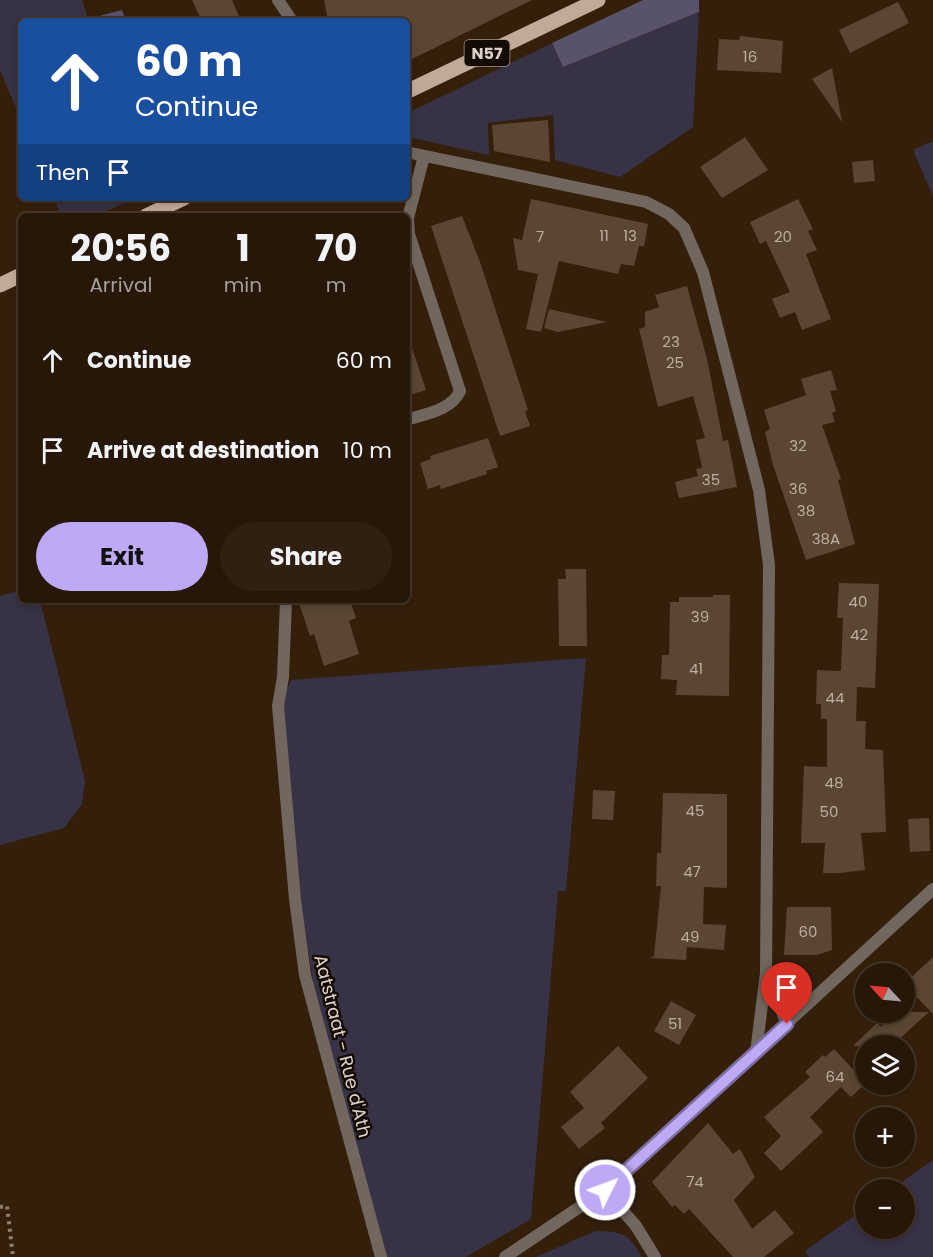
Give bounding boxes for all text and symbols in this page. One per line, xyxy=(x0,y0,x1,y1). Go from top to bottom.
text: 60 m xyxy=(135,32,243,91)
road number: N57 xyxy=(464,40,510,66)
icon: ahead xyxy=(36,42,114,120)
house number: 16 xyxy=(743,46,757,67)
text: Continue xyxy=(135,88,258,125)
icon: arrive xyxy=(102,156,135,189)
text: Then xyxy=(36,157,90,188)
text: 20:56 xyxy=(71,223,171,274)
text: 1 xyxy=(236,223,250,274)
text: 70 xyxy=(315,223,357,274)
house number: 11 xyxy=(599,225,609,246)
house number: 13 xyxy=(623,225,637,246)
house number: 7 xyxy=(536,226,544,247)
house number: 20 xyxy=(774,226,792,247)
text: Arrival xyxy=(89,271,152,299)
text: min xyxy=(224,271,262,299)
text: m xyxy=(326,271,346,299)
house number: 23 xyxy=(662,331,680,352)
icon: ahead xyxy=(36,344,69,377)
text: Continue xyxy=(87,345,191,376)
text: 60 m xyxy=(336,345,392,376)
house number: 25 xyxy=(666,352,684,373)
icon: arrive xyxy=(36,434,69,467)
text: Arrive at destination xyxy=(87,435,319,466)
text: 10 m xyxy=(343,435,392,466)
house number: 32 xyxy=(789,435,807,456)
house number: 35 xyxy=(702,469,720,490)
house number: 36 xyxy=(789,478,807,499)
house number: 38 xyxy=(797,500,815,521)
button: Exit xyxy=(36,522,208,591)
button: Share xyxy=(220,522,392,591)
house number: 38A xyxy=(812,528,840,549)
house number: 40 xyxy=(849,591,867,612)
house number: 39 xyxy=(691,606,709,627)
house number: 42 xyxy=(850,624,868,645)
house number: 41 xyxy=(689,658,703,679)
house number: 44 xyxy=(826,687,844,708)
house number: 48 xyxy=(825,772,843,793)
house number: 45 xyxy=(686,800,704,821)
house number: 50 xyxy=(820,801,838,822)
house number: 47 xyxy=(683,861,701,882)
house number: 60 xyxy=(799,921,817,942)
house number: 49 xyxy=(681,926,699,947)
street label: Aatstraat - Rue d'Ath xyxy=(308,952,378,1140)
pin xyxy=(761,962,812,1024)
north arrow xyxy=(855,963,915,1023)
map controls xyxy=(855,963,915,1239)
icon: arrive xyxy=(770,971,803,1004)
house number: 51 xyxy=(668,1013,682,1034)
button: layers xyxy=(855,1035,915,1095)
house number: 64 xyxy=(826,1066,844,1087)
button: + xyxy=(855,1107,915,1167)
position arrow xyxy=(573,1158,637,1222)
house number: 74 xyxy=(686,1171,704,1192)
button: − xyxy=(855,1179,915,1239)

